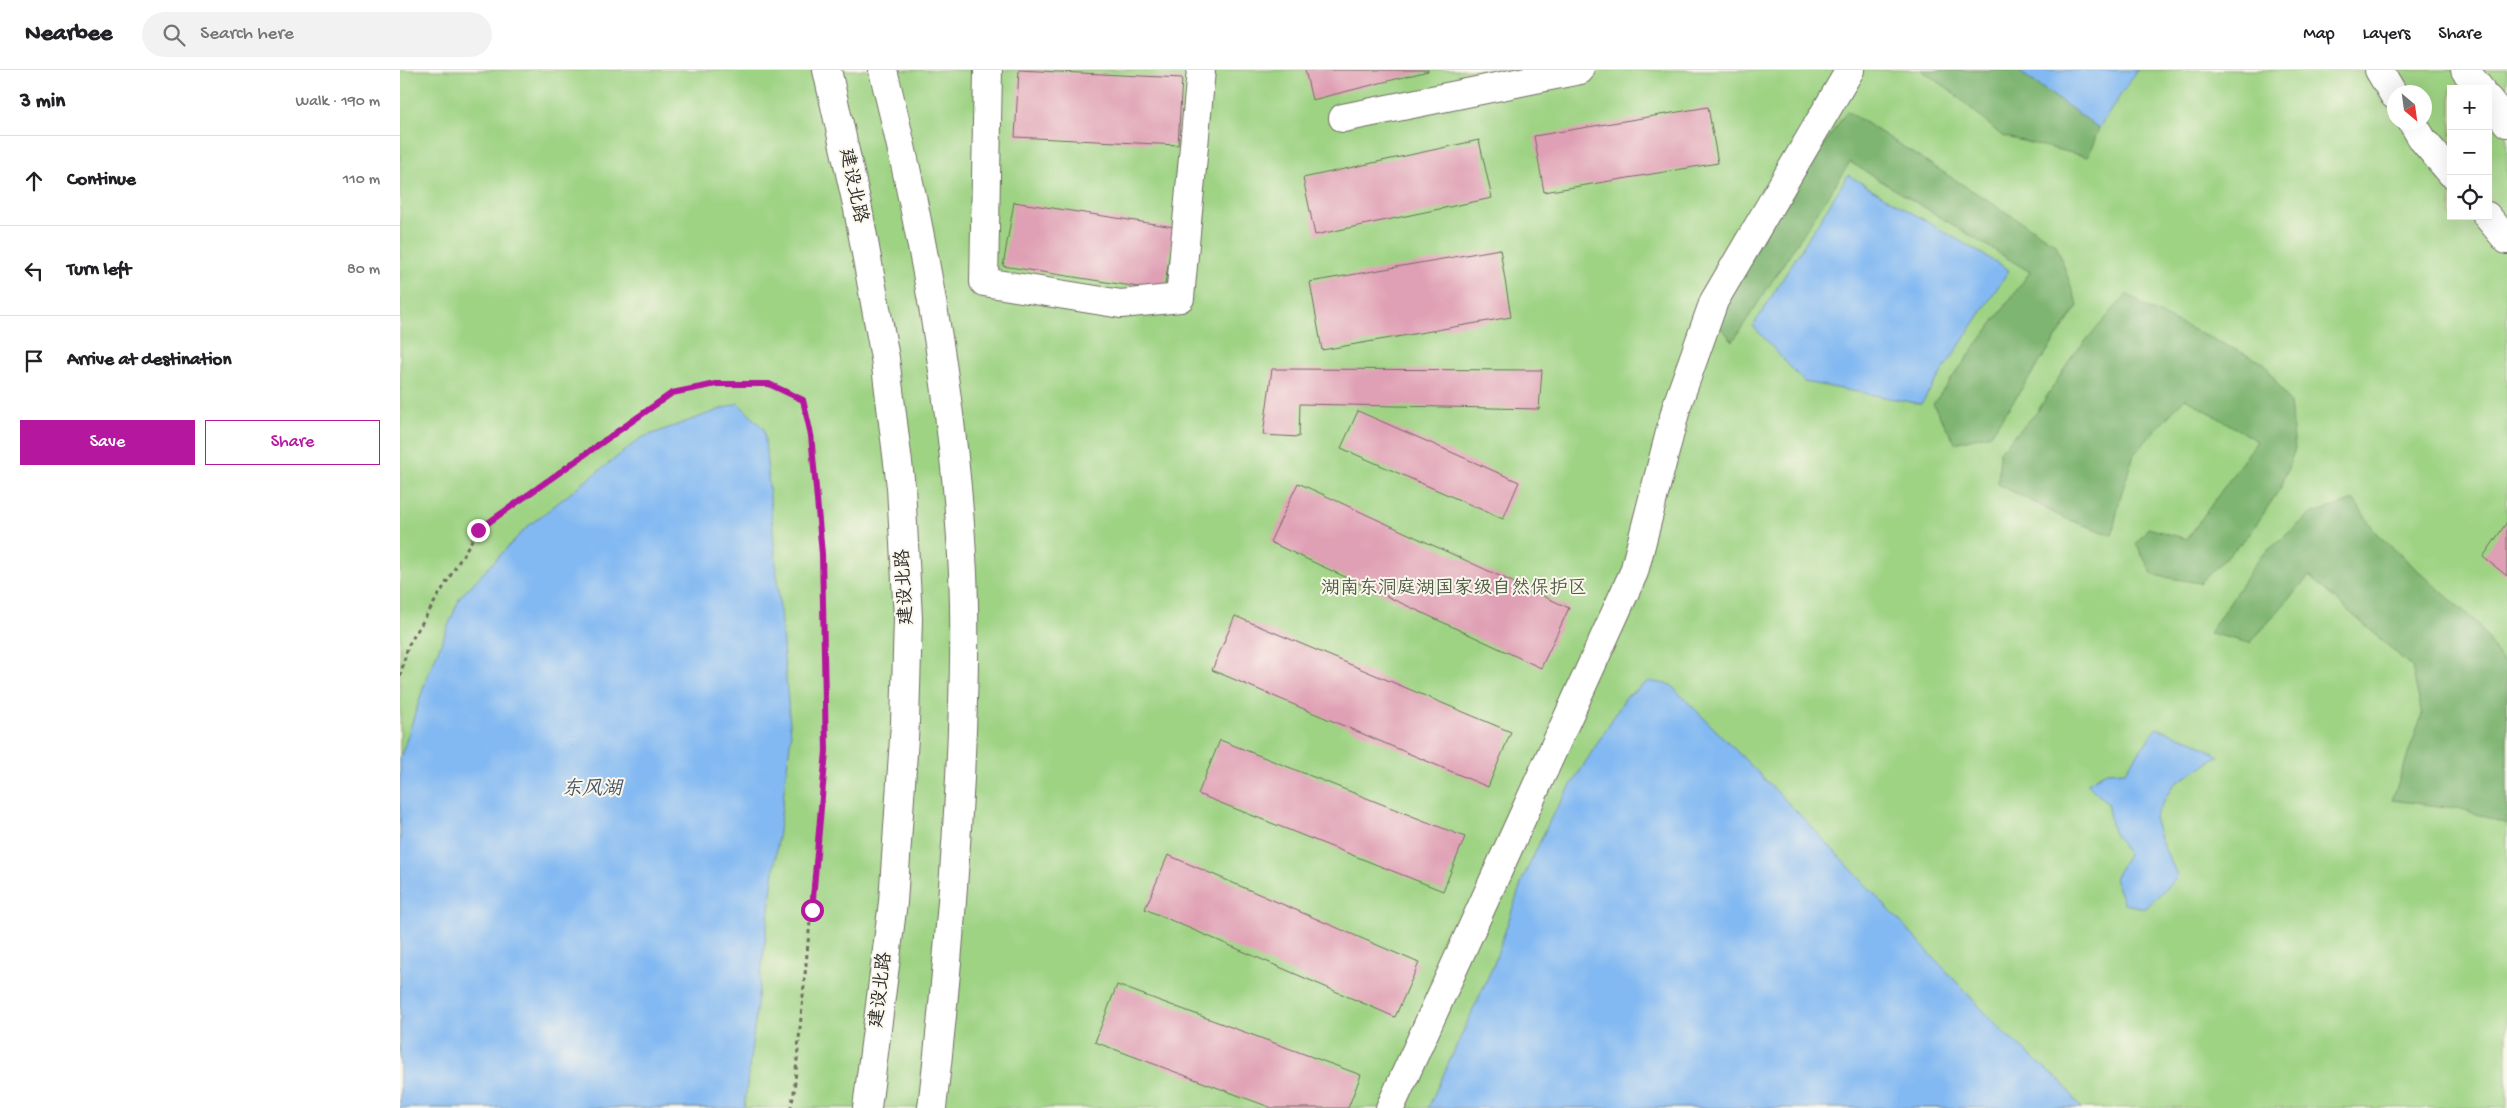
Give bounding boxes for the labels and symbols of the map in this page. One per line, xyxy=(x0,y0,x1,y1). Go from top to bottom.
north arrow xyxy=(2387,85,2432,130)
street label: 建设北路 xyxy=(833,146,872,226)
route end xyxy=(467,519,490,542)
street label: 建设北路 xyxy=(892,548,919,626)
park label: 湖南东洞庭湖国家级自然保护区 xyxy=(1321,577,1587,601)
water label: 东风湖 xyxy=(562,777,624,802)
route start xyxy=(801,899,824,922)
street label: 建设北路 xyxy=(865,951,898,1029)

